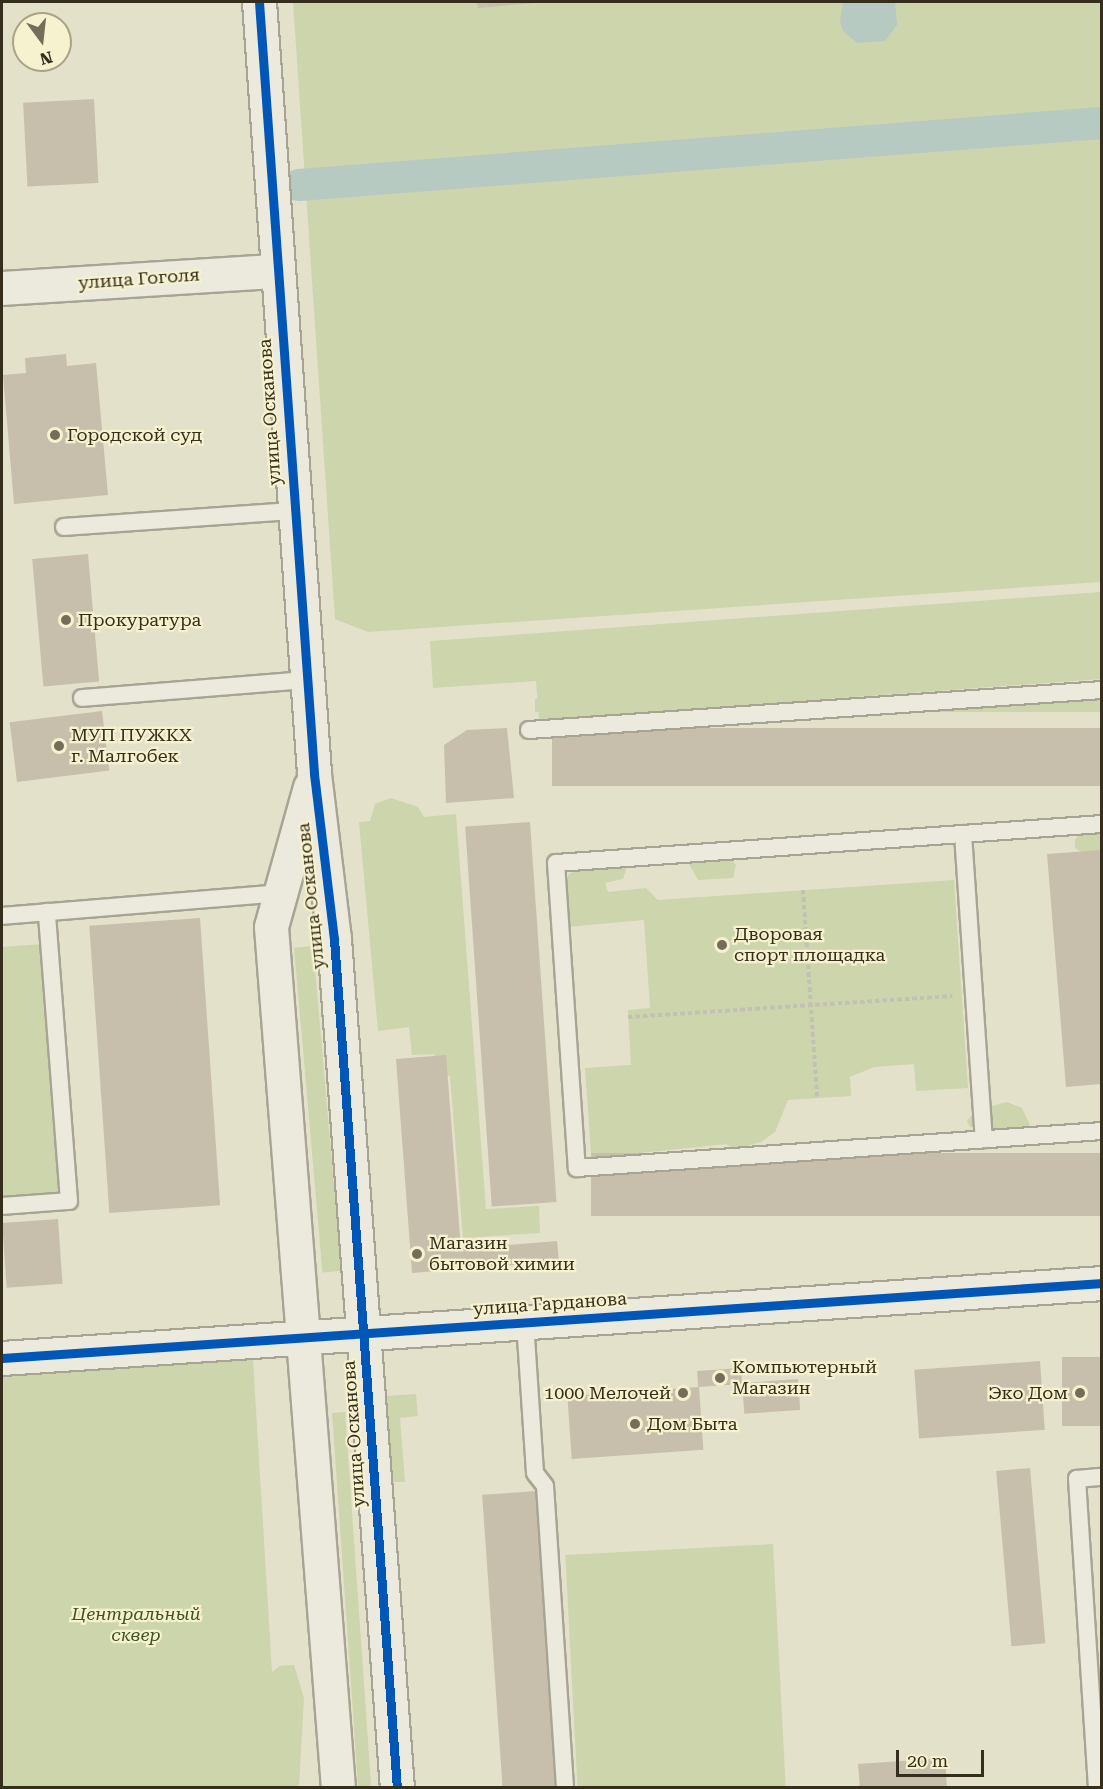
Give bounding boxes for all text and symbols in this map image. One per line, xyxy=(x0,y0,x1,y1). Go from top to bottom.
north arrow xyxy=(12,12,72,72)
text: N xyxy=(38,47,55,69)
street label: улица Гоголя xyxy=(78,264,200,294)
street label: улица Осканова xyxy=(254,338,286,486)
place label: Городской суд xyxy=(67,424,202,446)
marker: Городской суд xyxy=(48,428,62,442)
place label: Прокуратура xyxy=(78,609,201,631)
marker: Прокуратура xyxy=(59,613,73,627)
place label: МУП ПУЖКХ г. Малгобек xyxy=(71,725,192,768)
marker: МУП ПУЖКХ г. Малгобек xyxy=(52,739,66,753)
street label: улица Осканова xyxy=(293,822,329,970)
place label: Дворовая спорт площадка xyxy=(734,924,885,966)
marker: Дворовая спорт площадка xyxy=(715,938,729,952)
place label: Магазин бытовой химии xyxy=(429,1233,575,1276)
marker: Магазин бытовой химии xyxy=(410,1247,424,1261)
street label: улица Гарданова xyxy=(472,1288,628,1320)
place label: Компьютерный Магазин xyxy=(732,1357,877,1400)
street label: улица Осканова xyxy=(338,1360,370,1508)
marker: Компьютерный Магазин xyxy=(713,1371,727,1385)
place label: 1000 Мелочей xyxy=(544,1382,671,1404)
place label: Эко Дом xyxy=(988,1382,1068,1404)
marker: 1000 Мелочей xyxy=(676,1386,690,1400)
marker: Эко Дом xyxy=(1073,1386,1087,1400)
place label: Дом Быта xyxy=(647,1413,738,1435)
marker: Дом Быта xyxy=(628,1417,642,1431)
park label: Центральный сквер xyxy=(71,1604,201,1646)
scale bar xyxy=(899,1738,988,1776)
text: 20 m xyxy=(907,1750,948,1771)

